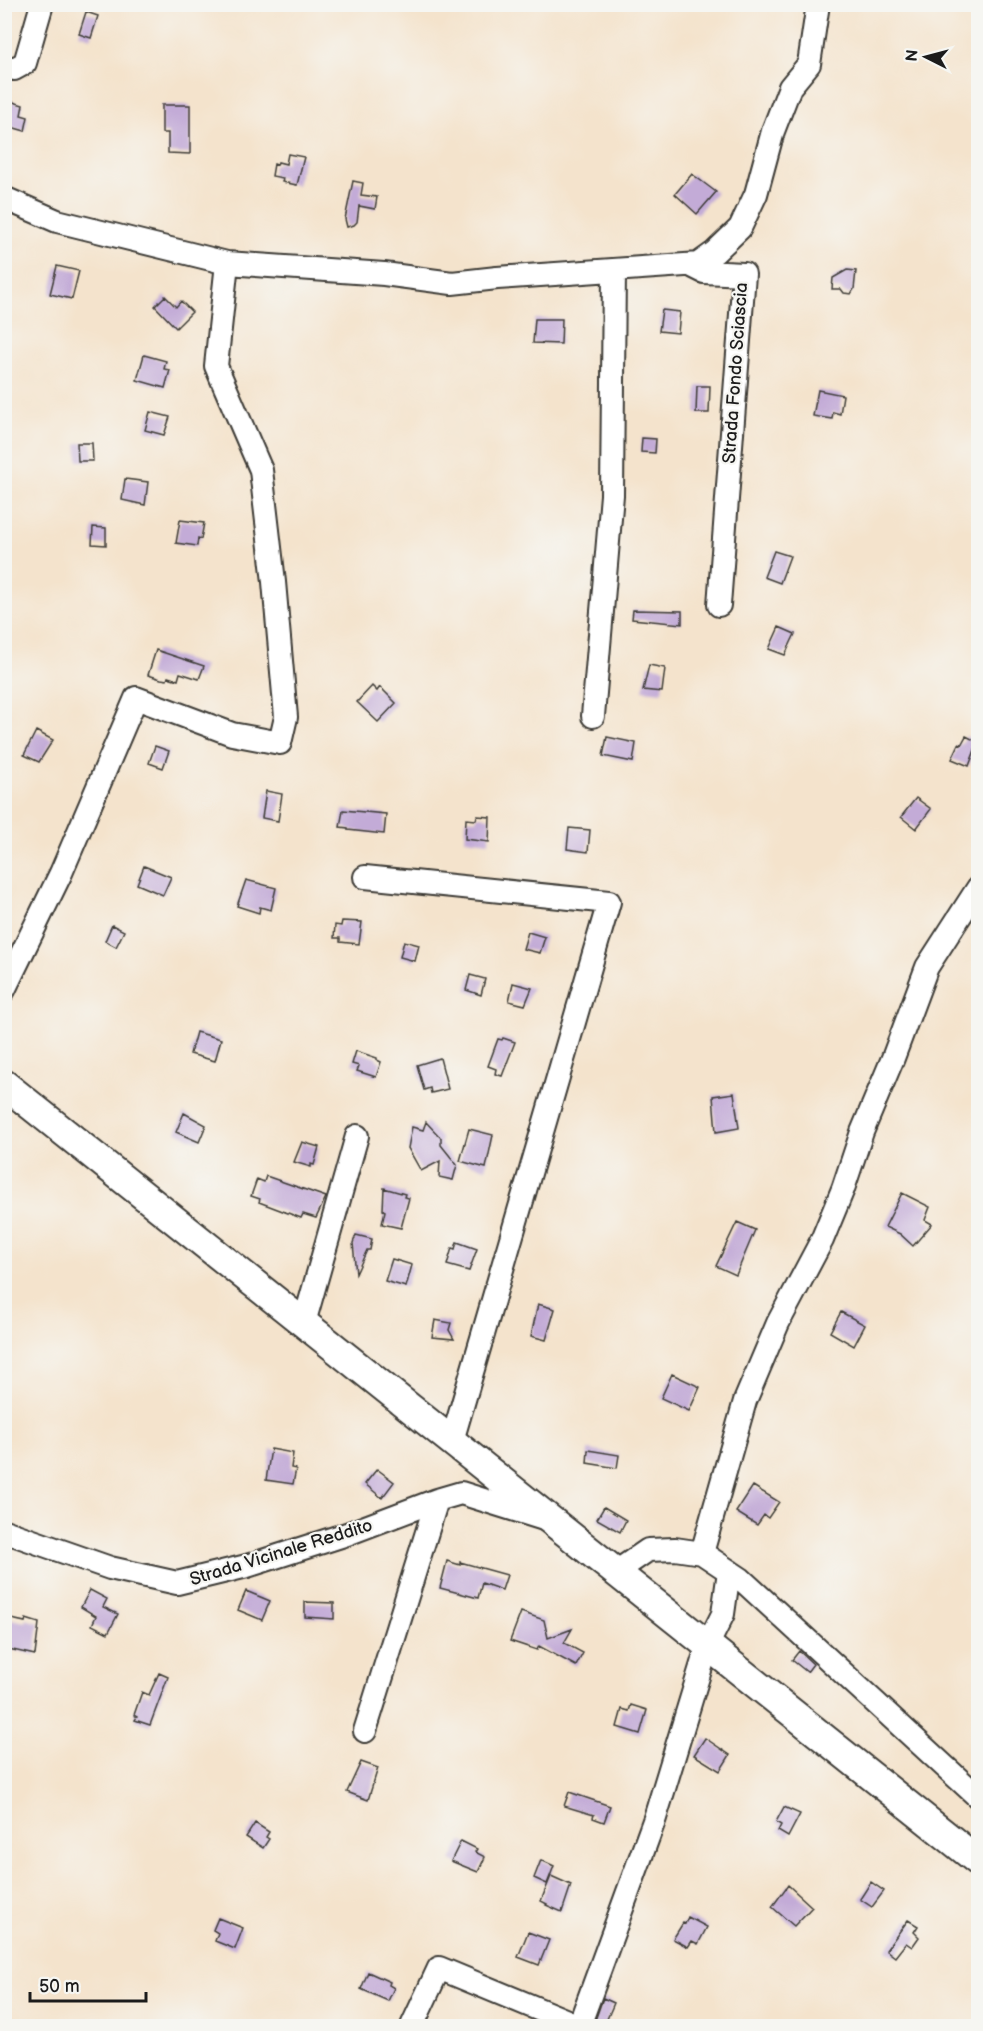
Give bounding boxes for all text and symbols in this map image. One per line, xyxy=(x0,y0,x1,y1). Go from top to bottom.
north arrow xyxy=(896,27,956,87)
text: N xyxy=(902,49,923,63)
street label: Strada Fondo Sciascia xyxy=(719,282,752,464)
street label: Strada Vicinale Reddito xyxy=(187,1515,375,1590)
scale bar xyxy=(30,1965,146,2003)
text: 50 m xyxy=(39,1976,80,1997)

